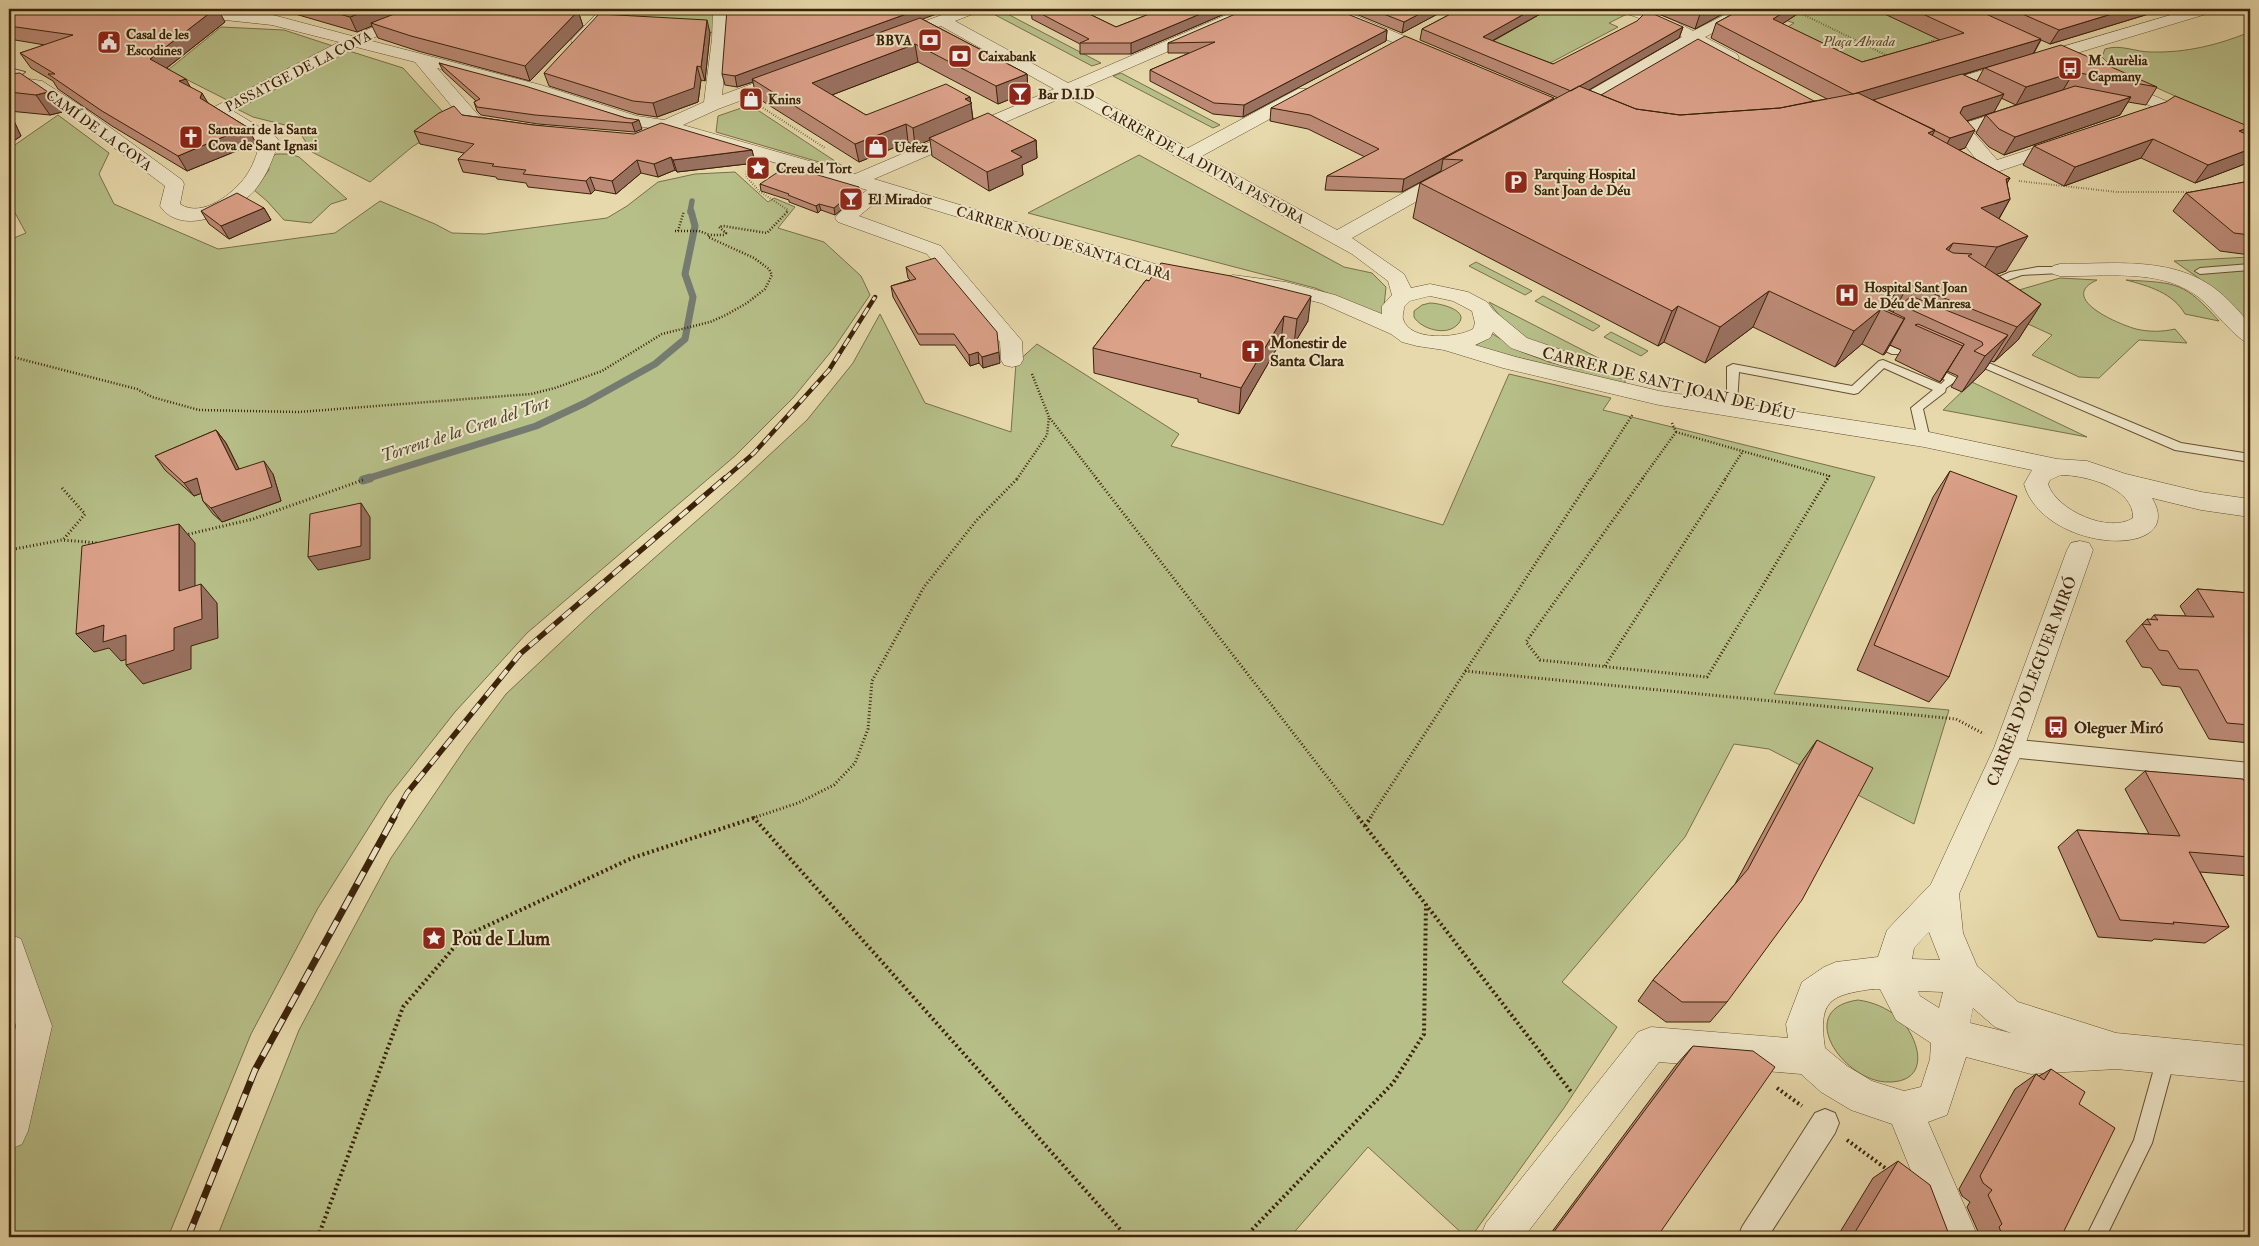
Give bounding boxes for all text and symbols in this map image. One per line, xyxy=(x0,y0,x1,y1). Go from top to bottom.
place label: Casal de les Escodines xyxy=(126,26,189,59)
street label: PASSATGE DE LA COVA xyxy=(222,27,374,116)
bank icon: BBVA xyxy=(917,27,943,53)
public building icon: Casal de les Escodines xyxy=(96,29,122,55)
place label: BBVA xyxy=(876,32,912,49)
park label: Plaça Abrada xyxy=(1822,33,1896,50)
bank icon: Caixabank xyxy=(947,43,973,69)
place label: Caixabank xyxy=(978,48,1036,65)
place label: M. Aurèlia Capmany xyxy=(2087,52,2149,86)
bus stop icon: M. Aurèlia Capmany xyxy=(2057,55,2083,81)
bar icon: Bar D.I.D xyxy=(1007,81,1033,107)
street label: CAMÍ DE LA COVA xyxy=(42,86,155,175)
shop icon: Knins xyxy=(738,86,764,112)
place label: Bar D.I.D xyxy=(1038,86,1095,103)
place label: Knins xyxy=(768,91,801,108)
street label: CARRER DE LA DIVINA PASTORA xyxy=(1098,101,1308,228)
place label: Santuari de la Santa Cova de Sant Ignasi xyxy=(208,121,318,155)
church icon: Santuari de la Santa Cova de Sant Ignasi xyxy=(178,124,204,150)
shop icon: Uefez xyxy=(863,134,889,160)
place label: Uefez xyxy=(894,139,929,156)
place icon: Creu del Tort xyxy=(745,155,771,181)
place label: Creu del Tort xyxy=(776,160,852,177)
place label: Parquing Hospital Sant Joan de Déu xyxy=(1534,166,1636,200)
parking icon: Parquing Hospital Sant Joan de Déu xyxy=(1503,169,1529,195)
bar icon: El Mirador xyxy=(838,186,864,212)
place label: El Mirador xyxy=(868,191,932,208)
street label: CARRER NOU DE SANTA CLARA xyxy=(954,203,1174,284)
place label: Hospital Sant Joan de Déu de Manresa xyxy=(1864,279,1972,312)
hospital icon: Hospital Sant Joan de Déu de Manresa xyxy=(1834,282,1860,308)
place label: Monestir de Santa Clara xyxy=(1269,333,1347,371)
church icon: Monestir de Santa Clara xyxy=(1240,338,1266,364)
street label: CARRER DE SANT JOAN DE DÉU xyxy=(1540,342,1798,426)
water label: Torrent de la Creu del Tort xyxy=(378,391,553,468)
street label: CARRER D'OLEGUER MIRÓ xyxy=(1982,573,2081,789)
bus stop icon: Oleguer Miró xyxy=(2043,714,2069,740)
place label: Oleguer Miró xyxy=(2074,718,2164,739)
place icon: Pou de Llum xyxy=(421,925,447,951)
place label: Pou de Llum xyxy=(452,927,550,951)

